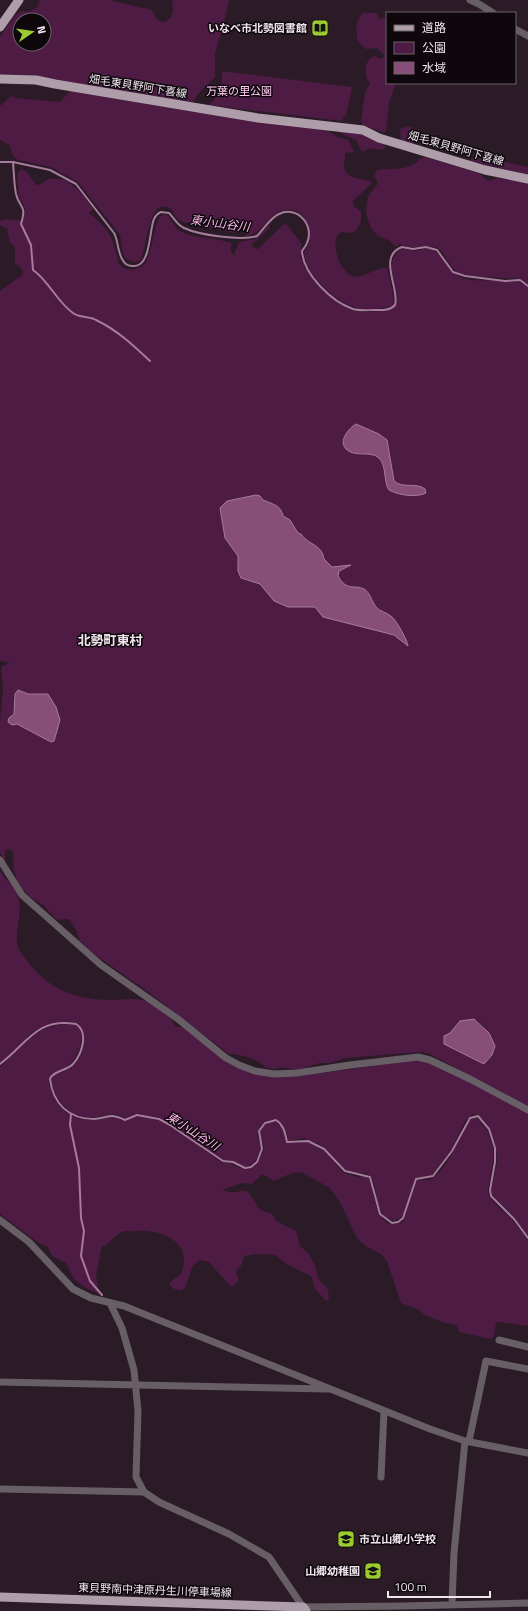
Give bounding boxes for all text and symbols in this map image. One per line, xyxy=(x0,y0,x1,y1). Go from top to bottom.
north arrow xyxy=(12,12,52,52)
legend xyxy=(386,12,516,84)
library icon: いなべ市北勢図書館 xyxy=(310,18,330,38)
text: 道路 xyxy=(422,18,446,37)
place label: いなべ市北勢図書館 xyxy=(208,20,307,36)
text: N xyxy=(33,24,50,35)
text: 公園 xyxy=(422,38,446,57)
text: 水域 xyxy=(422,58,446,77)
street label: 畑毛東貝野阿下喜線 xyxy=(88,70,188,102)
park label: 万葉の里公園 xyxy=(206,83,272,99)
street label: 畑毛東貝野阿下喜線 xyxy=(406,127,506,169)
water label: 東小山谷川 xyxy=(189,210,253,236)
district label: 北勢町東村 xyxy=(77,630,143,650)
water label: 東小山谷川 xyxy=(163,1107,225,1156)
school or university icon: 市立山郷小学校 xyxy=(336,1529,356,1549)
place label: 市立山郷小学校 xyxy=(359,1531,436,1547)
school or university icon: 山郷幼稚園 xyxy=(363,1561,383,1581)
place label: 山郷幼稚園 xyxy=(305,1563,360,1579)
scale bar xyxy=(388,1573,490,1599)
text: 100 m xyxy=(394,1577,427,1596)
street label: 東貝野南中津原丹生川停車場線 xyxy=(78,1579,232,1601)

